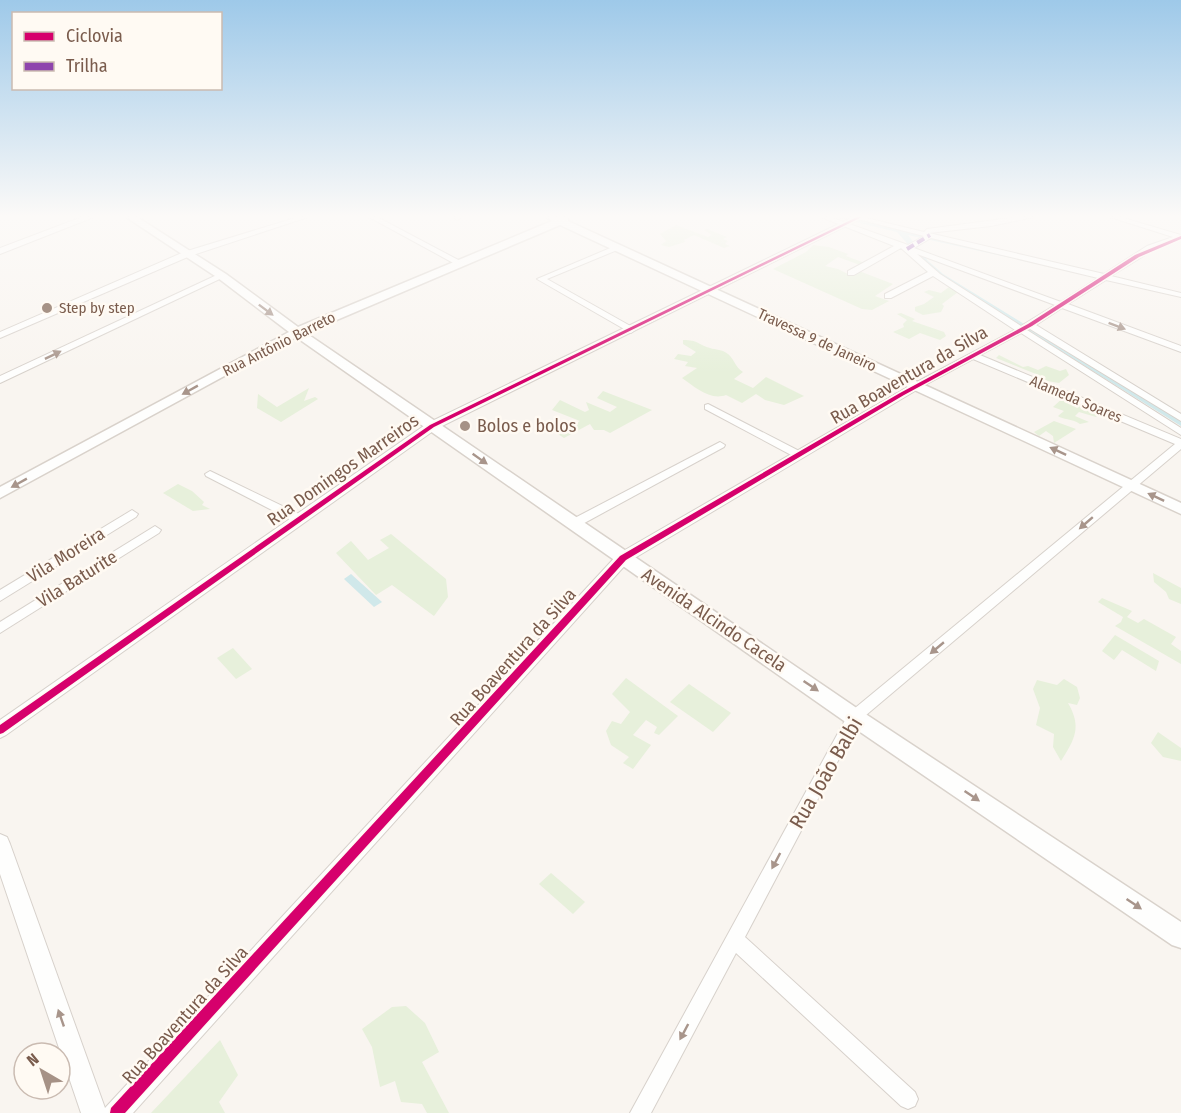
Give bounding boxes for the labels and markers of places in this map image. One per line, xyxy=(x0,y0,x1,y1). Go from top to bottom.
place label: Step by step xyxy=(59,299,135,317)
marker: Step by step xyxy=(40,301,54,315)
place label: Bolos e bolos xyxy=(477,415,577,437)
marker: Bolos e bolos xyxy=(458,419,472,433)

